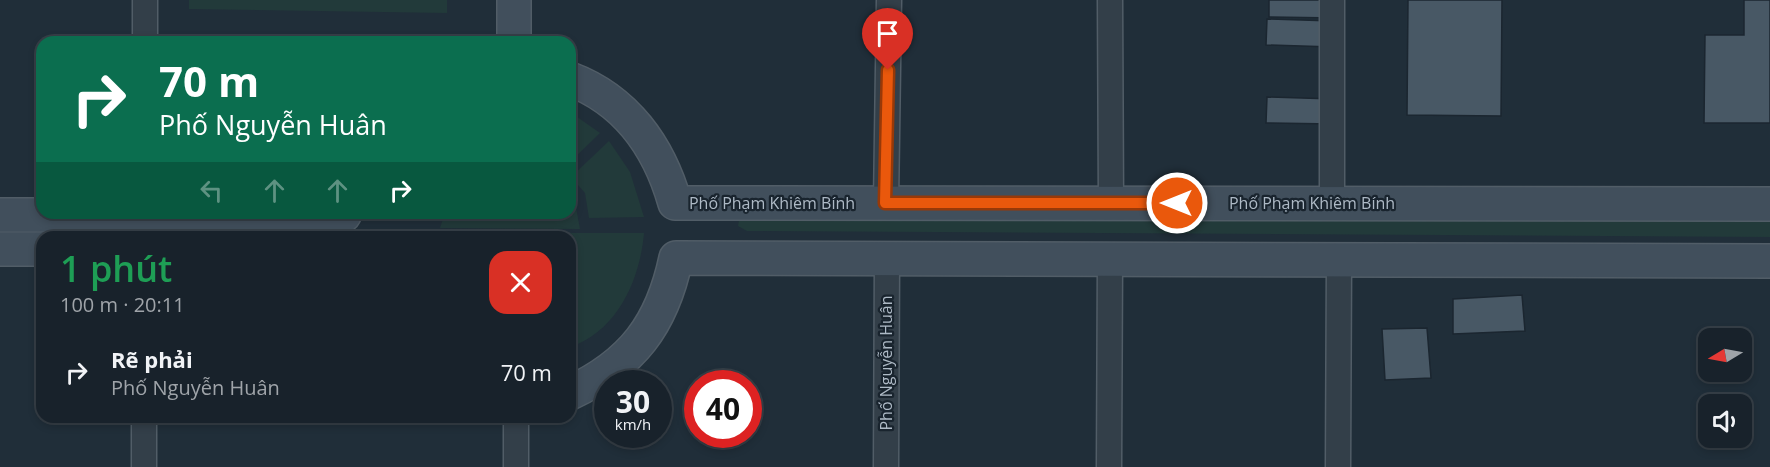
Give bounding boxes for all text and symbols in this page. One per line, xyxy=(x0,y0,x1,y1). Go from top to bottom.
pin xyxy=(862,8,913,70)
icon: arrive xyxy=(871,17,904,50)
text: 70 m xyxy=(159,52,259,109)
icon: right xyxy=(60,60,138,138)
text: Phố Nguyễn Huân xyxy=(159,106,387,143)
position arrow xyxy=(1145,171,1209,235)
icon: left xyxy=(195,174,228,207)
icon: ahead xyxy=(258,174,291,207)
icon: ahead xyxy=(321,174,354,207)
icon: right xyxy=(384,174,417,207)
street label: Phố Phạm Khiêm Bính xyxy=(689,192,855,214)
street label: Phố Phạm Khiêm Bính xyxy=(1229,192,1395,214)
text: 1 phút xyxy=(60,244,172,293)
button: close xyxy=(489,251,552,314)
text: 100 m · 20:11 xyxy=(60,291,185,318)
street label: Phố Nguyễn Huân xyxy=(875,295,897,431)
north arrow xyxy=(1698,328,1752,382)
map controls xyxy=(1698,328,1752,448)
text: Rẽ phải xyxy=(111,344,193,374)
icon: right xyxy=(60,356,93,389)
text: 70 m xyxy=(501,357,552,387)
speed limit sign: 40 xyxy=(684,370,762,448)
text: Phố Nguyễn Huân xyxy=(111,374,280,401)
text: 30 xyxy=(616,381,650,422)
button: sound xyxy=(1698,394,1752,448)
text: km/h xyxy=(615,414,651,434)

